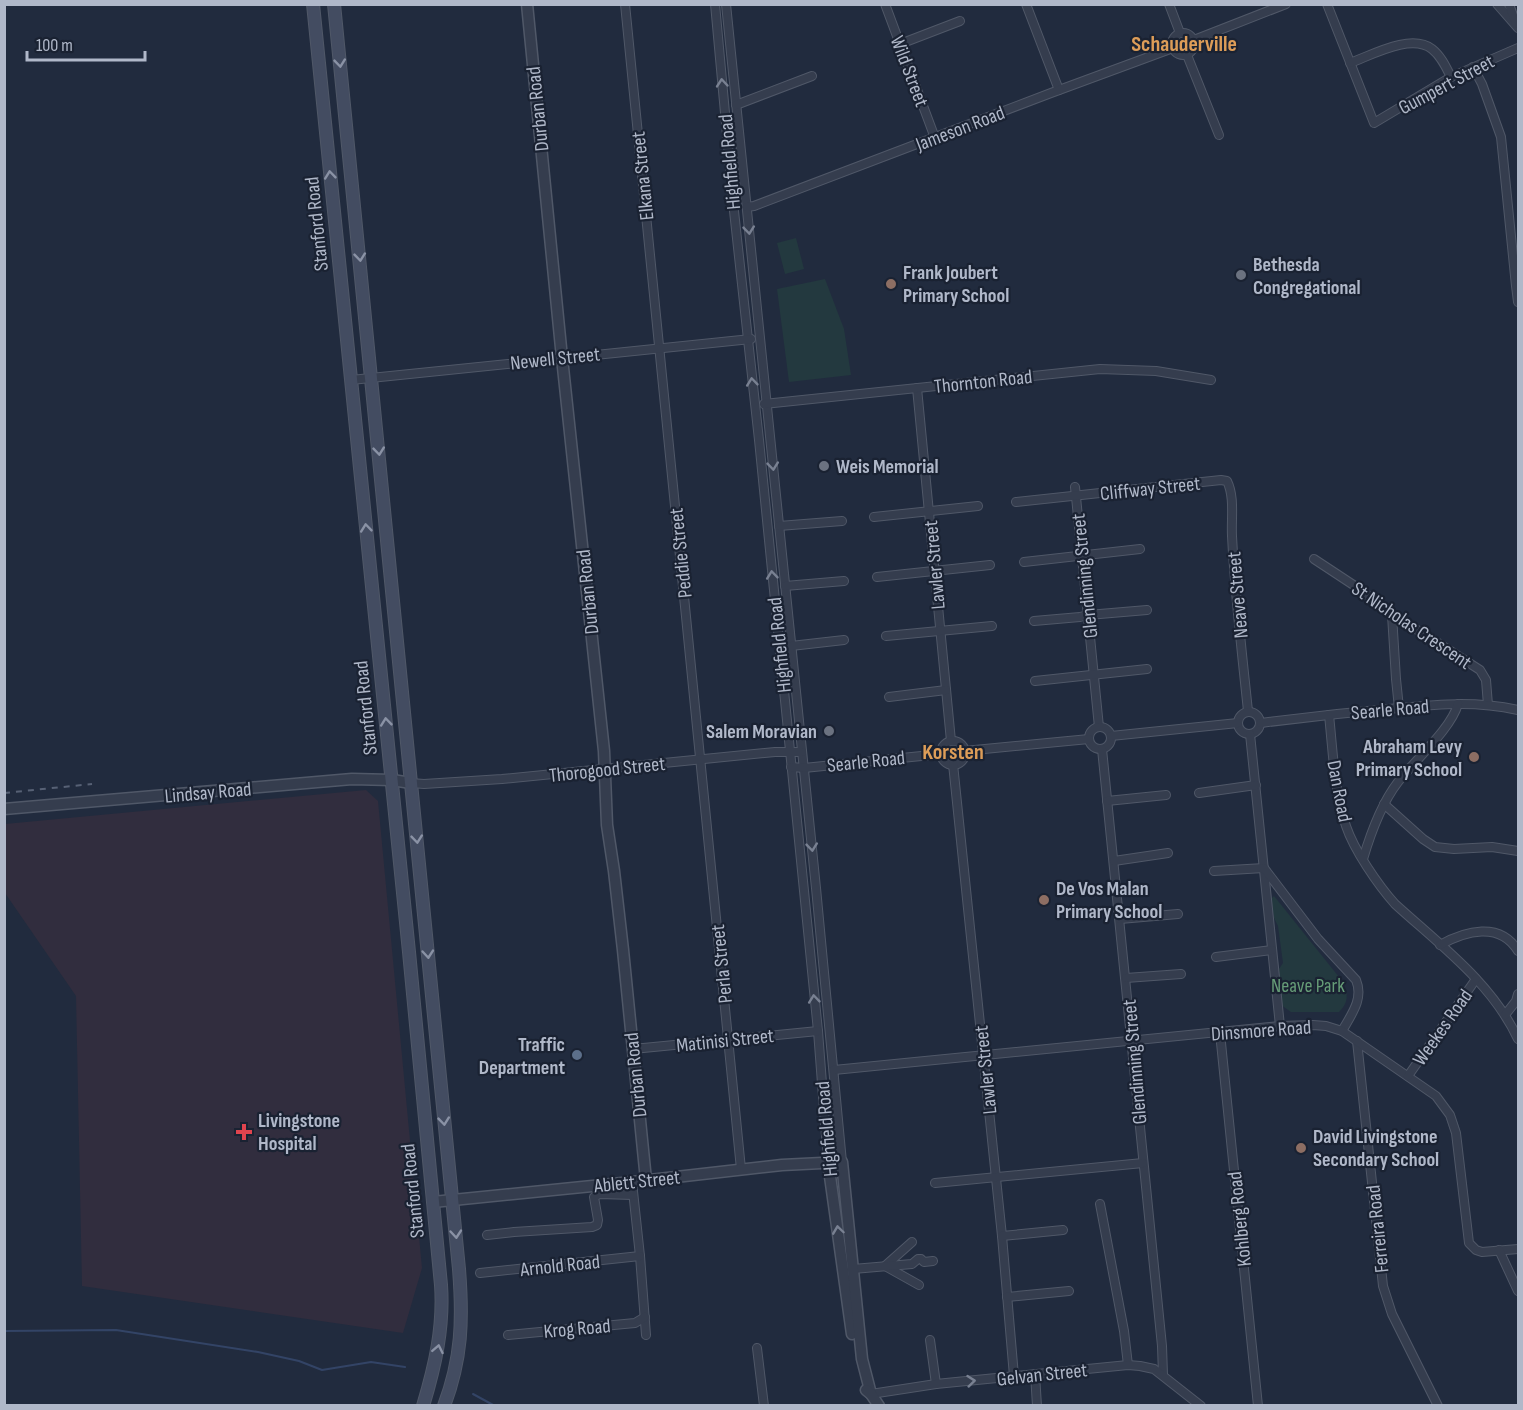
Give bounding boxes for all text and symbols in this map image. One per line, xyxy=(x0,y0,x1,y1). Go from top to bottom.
scale bar xyxy=(27,24,146,62)
district label: Schauderville xyxy=(1131,31,1237,58)
street label: Wild Street xyxy=(885,32,934,110)
text: 100 m xyxy=(36,35,73,56)
street label: Gumpert Street xyxy=(1394,50,1498,120)
one-way arrow xyxy=(333,58,346,67)
street label: Durban Road xyxy=(522,65,554,152)
one-way arrow xyxy=(716,78,729,88)
street label: Jameson Road xyxy=(912,101,1008,157)
street label: Highfield Road xyxy=(714,113,746,211)
street label: Elkana Street xyxy=(626,130,660,221)
one-way arrow xyxy=(325,171,337,180)
street label: Stanford Road xyxy=(300,176,334,272)
one-way arrow xyxy=(742,225,755,234)
one-way arrow xyxy=(353,252,366,261)
place label: Bethesda Congregational xyxy=(1253,253,1361,300)
place label: Frank Joubert Primary School xyxy=(903,261,1009,308)
marker: Bethesda Congregational xyxy=(1234,268,1248,282)
marker: Frank Joubert Primary School xyxy=(884,277,898,291)
street label: Newell Street xyxy=(509,342,601,376)
street label: Thornton Road xyxy=(933,365,1033,399)
one-way arrow xyxy=(746,377,759,386)
one-way arrow xyxy=(372,446,385,455)
place label: Weis Memorial xyxy=(836,455,939,479)
marker: Weis Memorial xyxy=(817,459,831,473)
one-way arrow xyxy=(766,461,779,470)
street label: Cliffway Street xyxy=(1099,472,1201,506)
street label: Peddie Street xyxy=(664,507,698,599)
street label: Glendinning Street xyxy=(1067,512,1103,639)
street label: Lawler Street xyxy=(919,519,951,610)
one-way arrow xyxy=(360,523,373,532)
street label: Durban Road xyxy=(572,548,604,635)
street label: Neave Street xyxy=(1222,551,1254,639)
one-way arrow xyxy=(766,571,779,580)
street label: St Nicholas Crescent xyxy=(1347,577,1476,675)
street label: Highfield Road xyxy=(763,596,797,694)
street label: Stanford Road xyxy=(349,660,383,756)
street label: Searle Road xyxy=(1350,695,1430,725)
one-way arrow xyxy=(380,717,393,726)
place label: Salem Moravian xyxy=(706,720,817,744)
marker: Salem Moravian xyxy=(822,724,836,738)
place label: Abraham Levy Primary School xyxy=(1356,735,1463,782)
district label: Korsten xyxy=(922,739,984,766)
street label: Searle Road xyxy=(826,746,906,778)
marker: Abraham Levy Primary School xyxy=(1467,750,1481,764)
street label: Thorogood Street xyxy=(548,752,666,788)
street label: Dan Road xyxy=(1321,758,1357,824)
street label: Lindsay Road xyxy=(164,777,252,809)
one-way arrow xyxy=(410,835,423,844)
one-way arrow xyxy=(805,842,818,851)
place label: De Vos Malan Primary School xyxy=(1056,877,1162,924)
marker: De Vos Malan Primary School xyxy=(1037,893,1051,907)
street label: Perla Street xyxy=(706,923,738,1004)
one-way arrow xyxy=(421,950,434,959)
park label: Neave Park xyxy=(1271,974,1345,998)
street label: Weekes Road xyxy=(1408,985,1478,1070)
one-way arrow xyxy=(808,995,821,1004)
street label: Glendinning Street xyxy=(1118,999,1152,1125)
street label: Dinsmore Road xyxy=(1210,1016,1312,1046)
street label: Matinisi Street xyxy=(675,1024,775,1058)
street label: Lawler Street xyxy=(969,1024,1003,1115)
street label: Durban Road xyxy=(620,1031,652,1118)
place label: Traffic Department xyxy=(479,1033,565,1080)
marker: Traffic Department xyxy=(570,1048,584,1062)
street label: Highfield Road xyxy=(811,1080,843,1178)
place label: Livingstone Hospital xyxy=(258,1109,340,1156)
one-way arrow xyxy=(438,1117,450,1126)
marker: Livingstone Hospital xyxy=(235,1123,253,1141)
place label: David Livingstone Secondary School xyxy=(1313,1125,1439,1172)
marker: David Livingstone Secondary School xyxy=(1294,1141,1308,1155)
street label: Stanford Road xyxy=(396,1143,430,1239)
street label: Ablett Street xyxy=(592,1166,681,1199)
street label: Kohlberg Road xyxy=(1223,1170,1257,1268)
street label: Ferreira Road xyxy=(1361,1184,1395,1274)
one-way arrow xyxy=(833,1225,845,1235)
one-way arrow xyxy=(449,1230,462,1239)
street label: Arnold Road xyxy=(518,1250,601,1282)
street label: Krog Road xyxy=(543,1314,612,1344)
one-way arrow xyxy=(431,1344,444,1354)
street label: Gelvan Street xyxy=(996,1358,1089,1392)
one-way arrow xyxy=(966,1375,975,1388)

